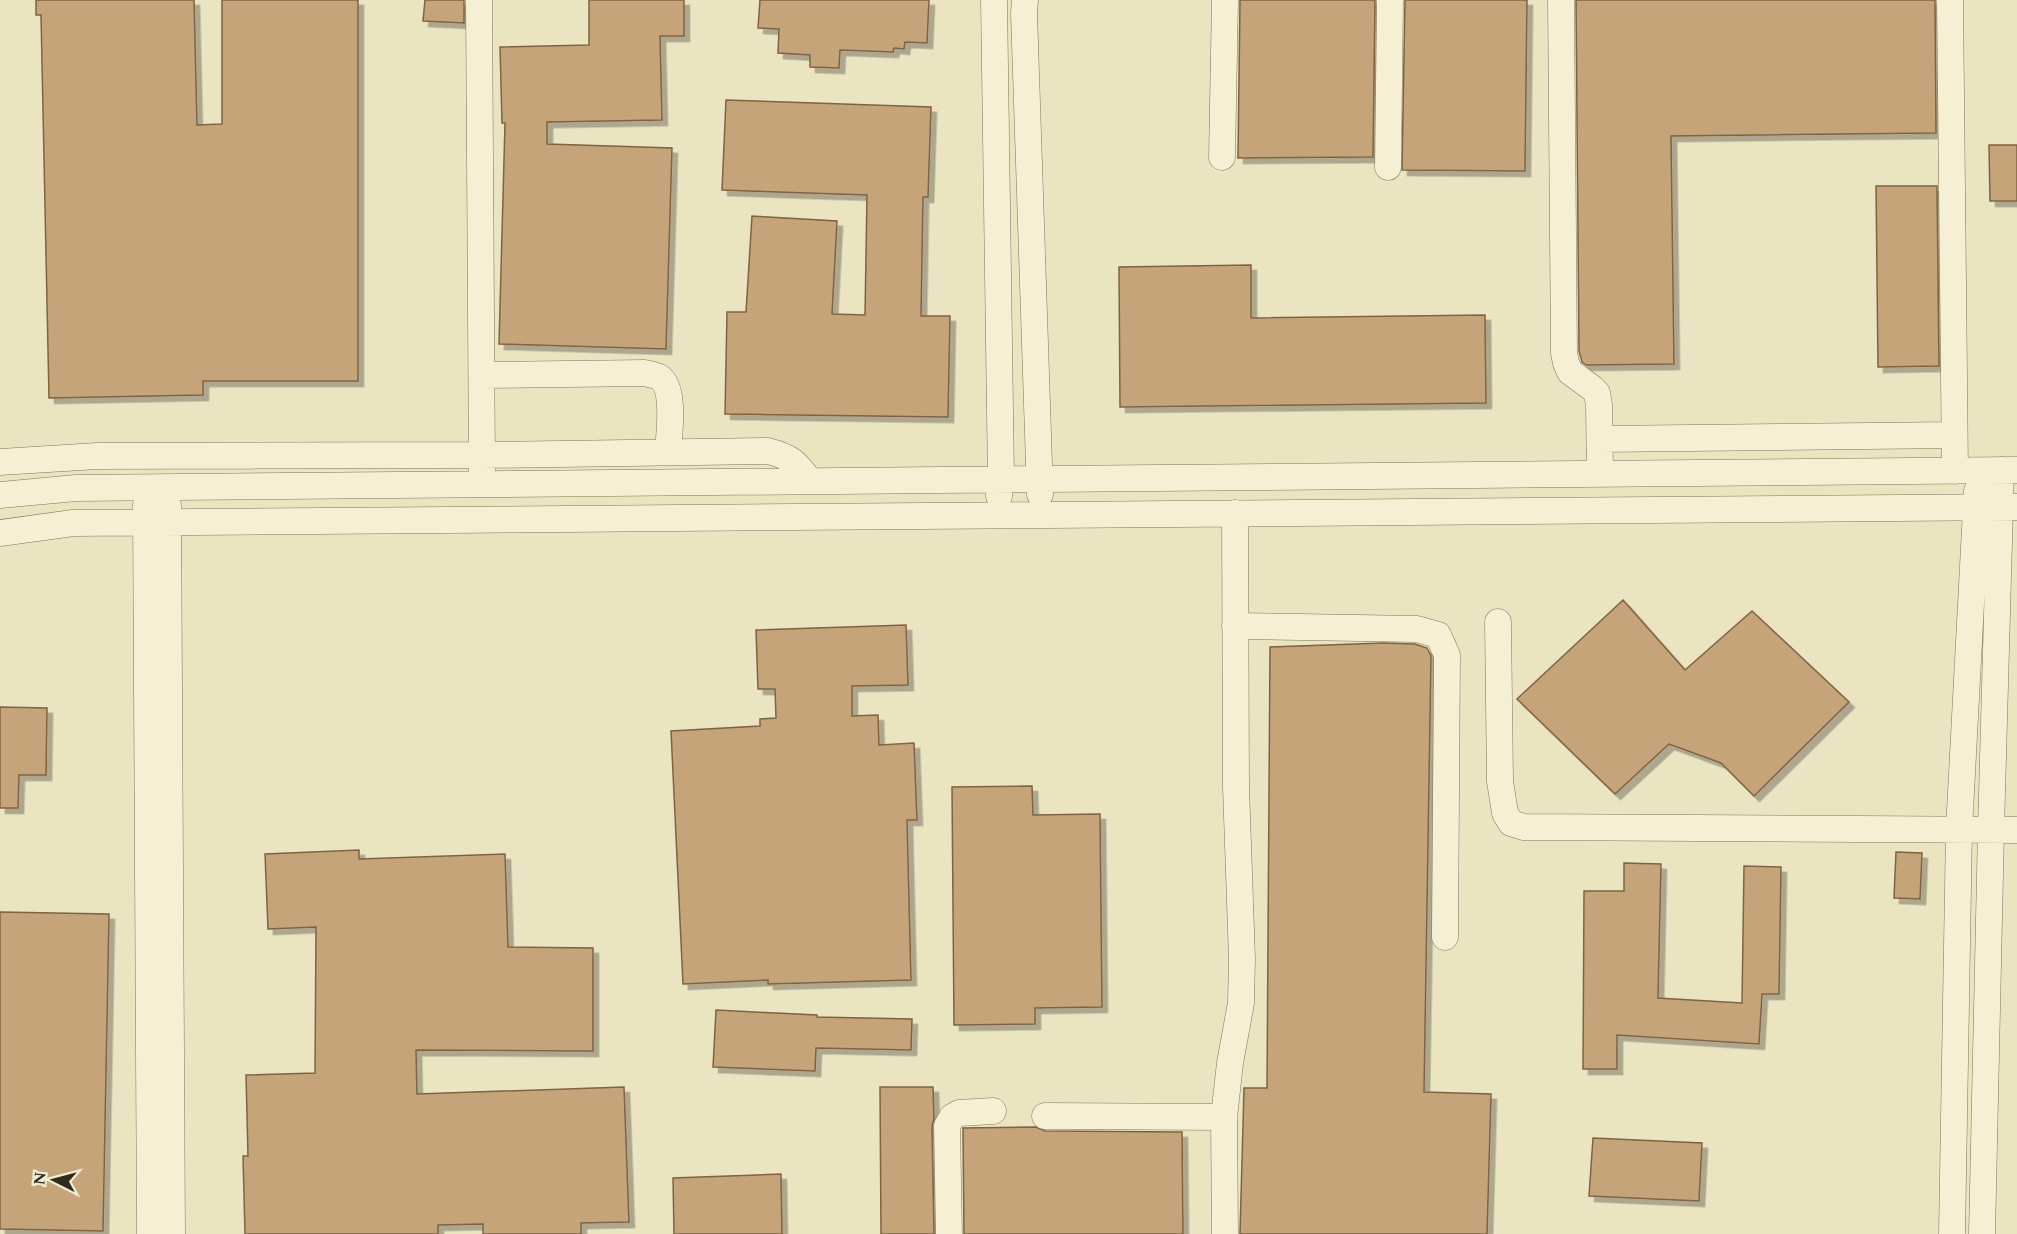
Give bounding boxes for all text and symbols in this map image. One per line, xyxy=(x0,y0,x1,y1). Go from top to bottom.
north arrow xyxy=(24,1150,84,1210)
text: N xyxy=(27,1171,53,1186)

